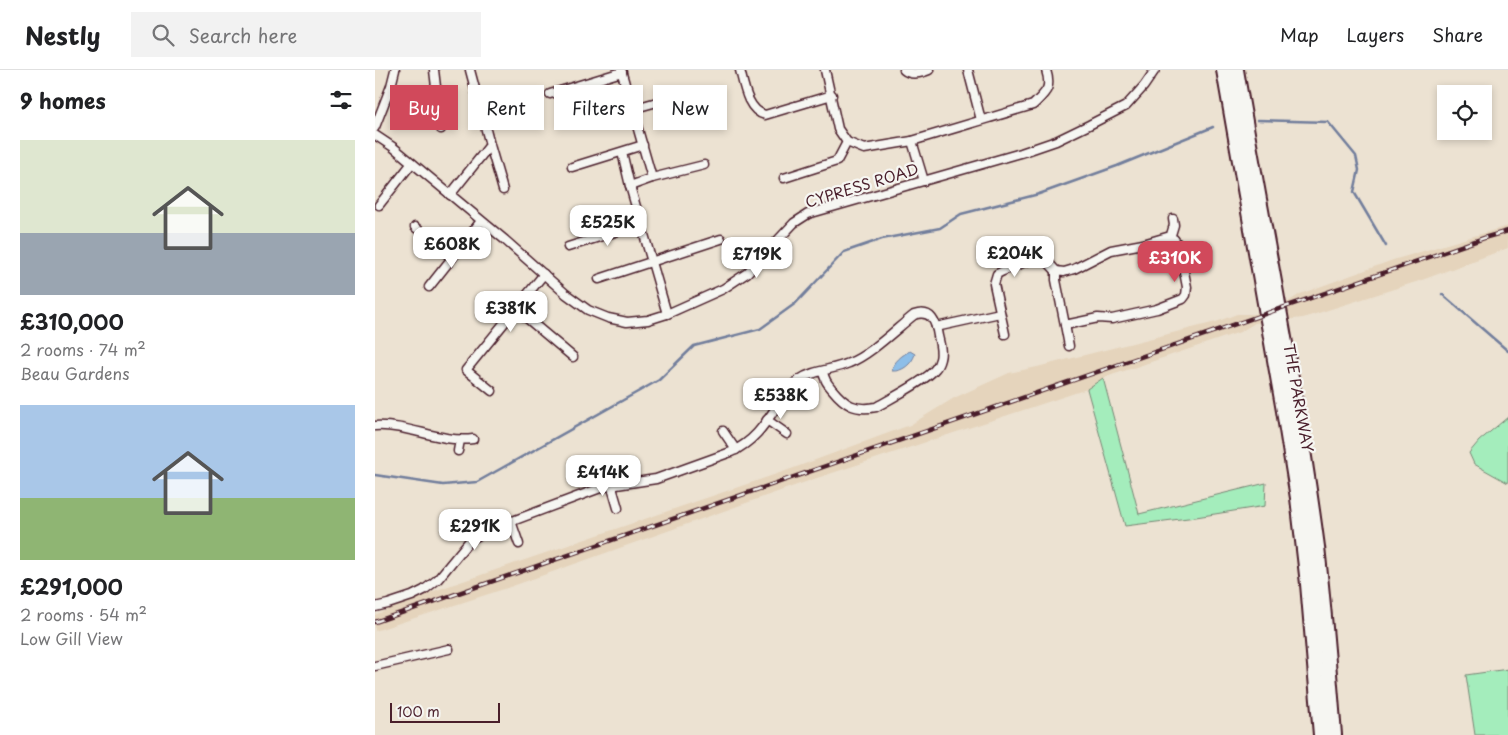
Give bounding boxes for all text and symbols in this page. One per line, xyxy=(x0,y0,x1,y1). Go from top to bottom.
search box xyxy=(131,12,481,57)
text: Nestly xyxy=(25,17,101,53)
icon: search xyxy=(149,21,177,49)
text: Search here xyxy=(189,21,297,49)
text: Map xyxy=(1280,21,1319,48)
text: Layers xyxy=(1347,21,1404,48)
text: Share xyxy=(1432,21,1483,48)
text: 9 homes xyxy=(20,84,106,116)
chip: Buy xyxy=(390,85,458,130)
chip: Rent xyxy=(468,85,544,130)
chip: Filters xyxy=(554,85,643,130)
chip: New xyxy=(653,85,727,130)
map controls xyxy=(1437,85,1492,140)
button: locate xyxy=(1437,85,1492,140)
icon: filters xyxy=(327,86,355,114)
street label: CYPRESS ROAD xyxy=(802,156,921,213)
icon: home xyxy=(143,173,233,263)
pin: £525K xyxy=(573,204,643,247)
text: £525K xyxy=(581,209,635,233)
pin: £608K xyxy=(417,226,487,269)
text: £608K xyxy=(424,231,480,255)
pin: £719K xyxy=(722,236,792,279)
pin: £204K xyxy=(980,236,1050,278)
text: £204K xyxy=(987,240,1043,264)
pin: £310K xyxy=(1140,240,1210,283)
text: £719K xyxy=(732,241,782,265)
text: £310K xyxy=(1149,245,1201,269)
pin: £381K xyxy=(476,290,546,333)
text: £381K xyxy=(486,295,536,319)
text: £310,000 xyxy=(20,305,124,337)
text: 2 rooms · 74 m² xyxy=(20,337,146,361)
street label: THE PARKWAY xyxy=(1279,342,1320,454)
text: Beau Gardens xyxy=(20,361,129,385)
pin: £538K xyxy=(746,378,816,420)
text: £538K xyxy=(754,382,808,406)
icon: home xyxy=(143,438,233,528)
pin: £414K xyxy=(568,454,638,497)
text: £414K xyxy=(577,459,629,483)
pin: £291K xyxy=(440,508,510,551)
text: £291K xyxy=(450,513,500,537)
text: £291,000 xyxy=(20,570,123,602)
text: 2 rooms · 54 m² xyxy=(20,602,147,626)
text: Low Gill View xyxy=(20,626,123,650)
scale bar xyxy=(390,700,500,723)
text: 100 m xyxy=(397,701,440,722)

